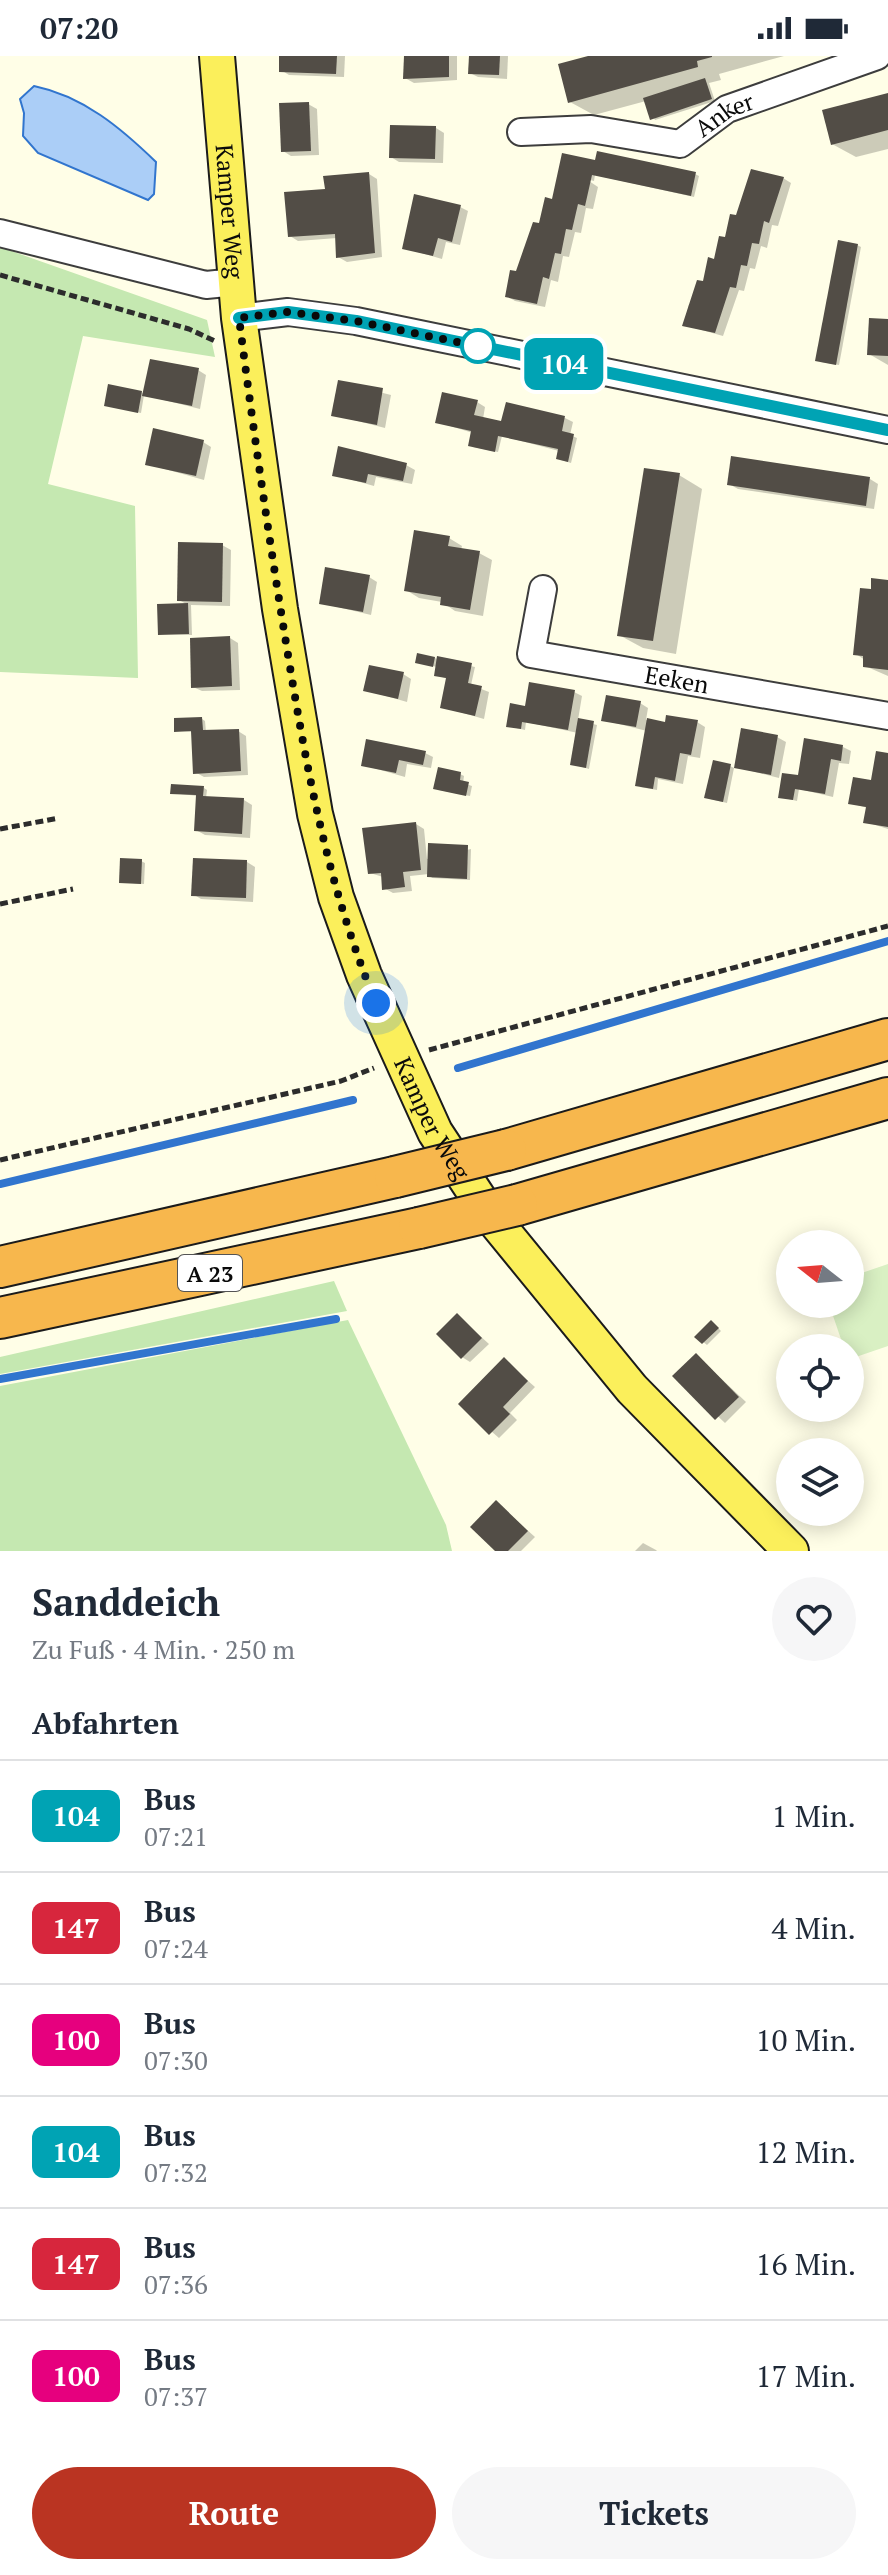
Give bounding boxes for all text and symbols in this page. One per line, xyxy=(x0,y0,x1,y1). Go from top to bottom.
text: 07:20 xyxy=(40,8,118,48)
street label: Anker xyxy=(688,85,759,144)
street label: Kamper Weg xyxy=(208,143,252,280)
unlabelled marker xyxy=(461,329,495,363)
line badge: 104 xyxy=(518,338,610,390)
text: 104 xyxy=(540,345,588,382)
street label: Eeken xyxy=(642,658,711,701)
your location xyxy=(356,983,396,1023)
street label: Kamper Weg xyxy=(387,1052,478,1186)
north arrow xyxy=(776,1230,864,1318)
map controls xyxy=(776,1230,864,1526)
road number: A 23 xyxy=(178,1255,242,1291)
button: locate xyxy=(776,1334,864,1422)
button: layers xyxy=(776,1438,864,1526)
text: Sanddeich xyxy=(32,1577,220,1627)
button: heart xyxy=(772,1577,856,1661)
text: Zu Fuß · 4 Min. · 250 m xyxy=(32,1632,295,1666)
text: Abfahrten xyxy=(32,1703,179,1743)
text: Bus xyxy=(144,1779,196,1819)
text: 1 Min. xyxy=(771,1796,856,1836)
text: 104 xyxy=(52,1797,100,1834)
text: 07:21 xyxy=(144,1819,208,1853)
text: Bus xyxy=(144,1891,196,1931)
text: 4 Min. xyxy=(771,1908,856,1948)
text: 147 xyxy=(52,1909,100,1946)
text: 07:24 xyxy=(144,1931,208,1965)
text: Bus xyxy=(144,2003,196,2043)
text: 10 Min. xyxy=(756,2020,856,2060)
text: 100 xyxy=(52,2021,100,2058)
text: 07:30 xyxy=(144,2043,208,2077)
text: Bus xyxy=(144,2115,196,2155)
text: 12 Min. xyxy=(756,2132,856,2172)
text: 104 xyxy=(52,2133,100,2170)
text: 07:32 xyxy=(144,2155,208,2189)
text: Bus xyxy=(144,2227,196,2267)
text: 16 Min. xyxy=(756,2244,856,2284)
text: 147 xyxy=(52,2245,100,2282)
text: 07:36 xyxy=(144,2267,208,2301)
text: Bus xyxy=(144,2339,196,2379)
text: 17 Min. xyxy=(756,2356,856,2396)
text: 100 xyxy=(52,2357,100,2394)
text: 07:37 xyxy=(144,2379,208,2413)
button: Route xyxy=(32,2467,436,2559)
button: Tickets xyxy=(452,2467,856,2559)

